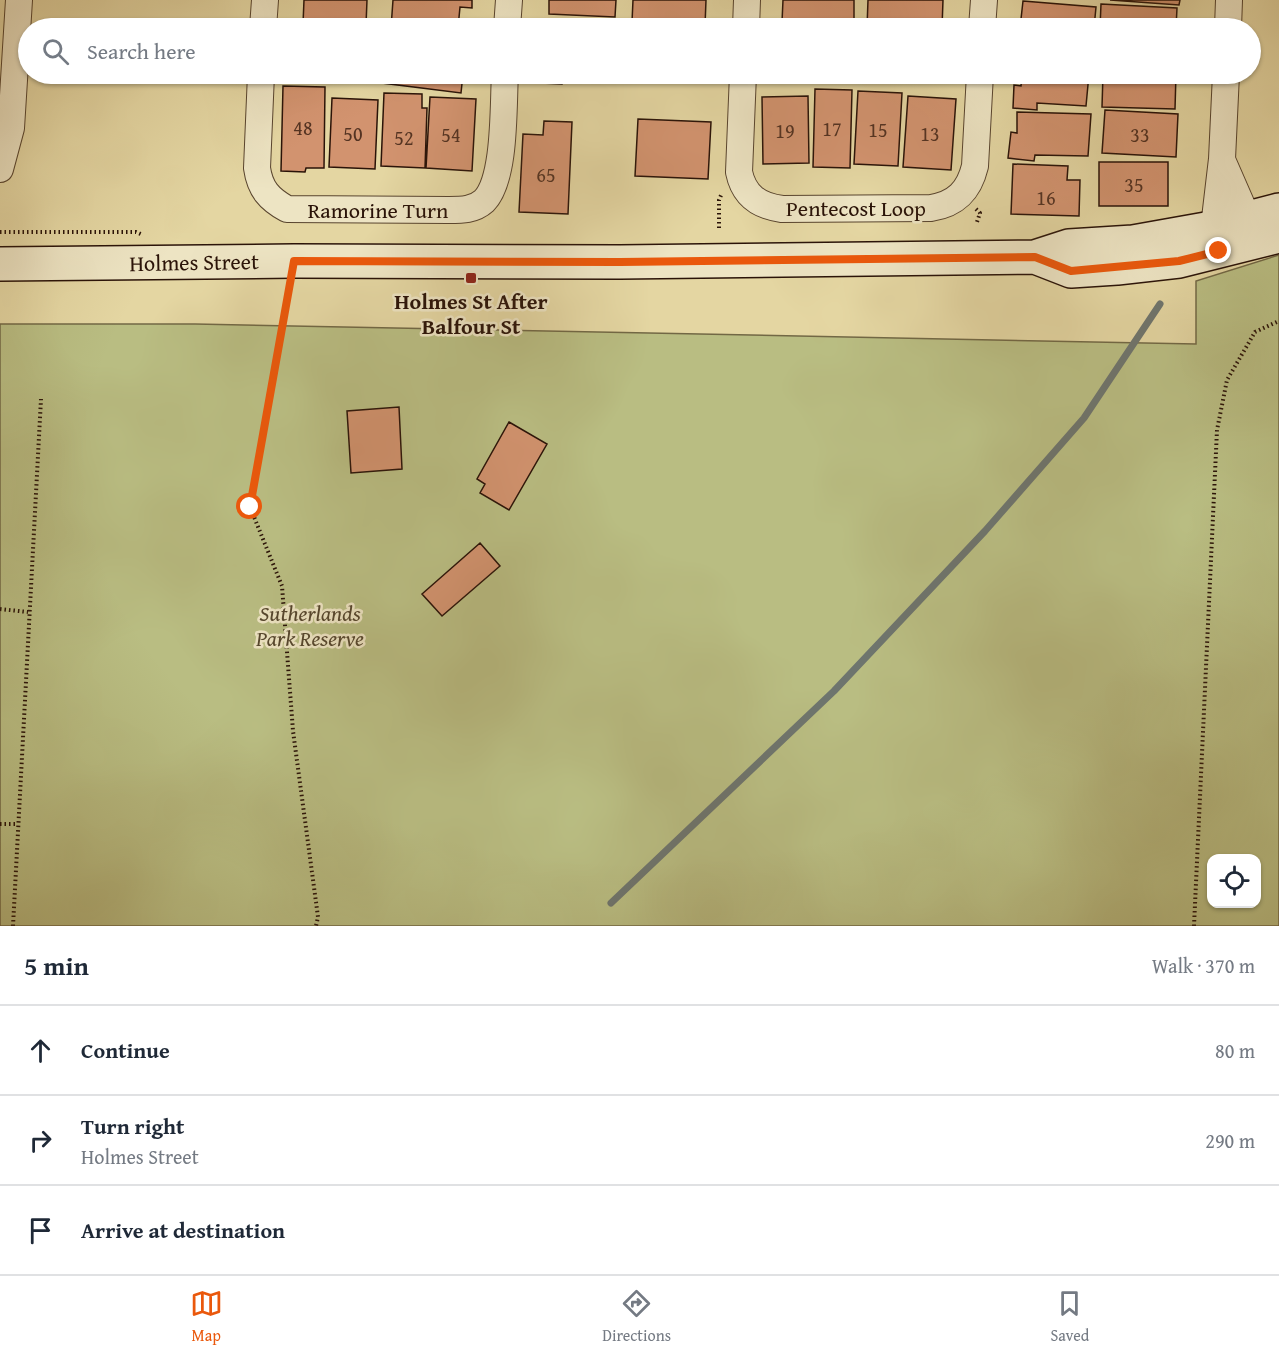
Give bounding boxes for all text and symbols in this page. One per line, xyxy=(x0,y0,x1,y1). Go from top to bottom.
search box xyxy=(18,18,1261,84)
icon: search xyxy=(39,35,72,68)
text: Search here xyxy=(87,35,196,67)
house number: 48 xyxy=(293,113,313,142)
house number: 17 xyxy=(822,114,842,143)
house number: 15 xyxy=(868,115,888,144)
house number: 19 xyxy=(775,116,795,145)
house number: 50 xyxy=(343,119,363,148)
house number: 13 xyxy=(920,119,940,148)
house number: 54 xyxy=(441,120,461,149)
house number: 33 xyxy=(1130,120,1150,149)
house number: 52 xyxy=(394,123,414,152)
house number: 65 xyxy=(536,160,556,189)
house number: 35 xyxy=(1124,170,1144,199)
house number: 16 xyxy=(1036,183,1056,212)
street label: Pentecost Loop xyxy=(786,192,926,224)
street label: Ramorine Turn xyxy=(308,194,449,226)
route end xyxy=(1205,237,1231,263)
street label: Holmes Street xyxy=(129,245,259,279)
marker: Holmes St After Balfour St xyxy=(464,271,478,285)
place label: Holmes St After Balfour St xyxy=(394,285,548,342)
route start xyxy=(236,493,262,519)
park label: Sutherlands Park Reserve xyxy=(255,597,364,654)
map controls xyxy=(1207,854,1261,908)
button: locate xyxy=(1207,854,1261,908)
text: 5 min xyxy=(24,946,89,985)
text: Walk · 370 m xyxy=(1152,951,1255,980)
icon: ahead xyxy=(24,1034,57,1067)
text: Continue xyxy=(81,1034,170,1066)
text: 80 m xyxy=(1215,1036,1255,1065)
text: Turn right xyxy=(81,1110,184,1142)
icon: right xyxy=(24,1124,57,1157)
text: 290 m xyxy=(1205,1126,1255,1155)
text: Holmes Street xyxy=(81,1142,199,1171)
icon: arrive xyxy=(24,1214,57,1247)
text: Arrive at destination xyxy=(81,1214,285,1246)
tab: Map xyxy=(190,1287,223,1347)
tab: Directions xyxy=(602,1287,671,1347)
tab: Saved xyxy=(1050,1287,1089,1347)

